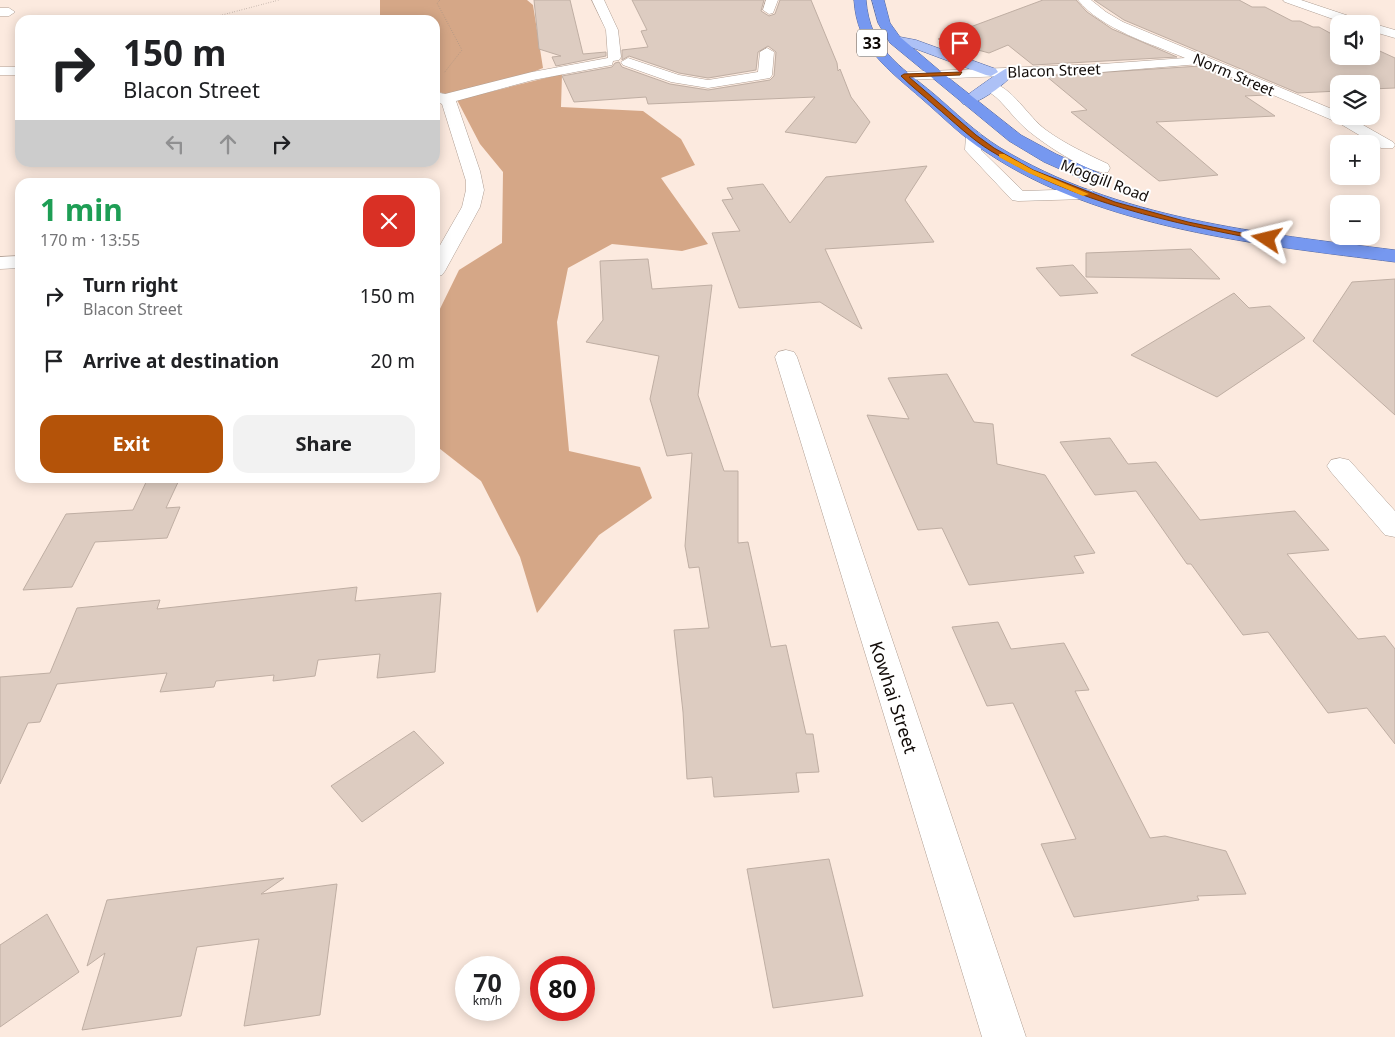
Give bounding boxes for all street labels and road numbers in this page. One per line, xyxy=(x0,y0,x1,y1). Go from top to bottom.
road number: 33 xyxy=(857,29,887,56)
street label: Norm Street xyxy=(1190,48,1278,100)
street label: Blacon Street xyxy=(1007,58,1102,82)
street label: Moggill Road xyxy=(1058,154,1152,206)
street label: Kowhai Street xyxy=(865,638,924,757)

